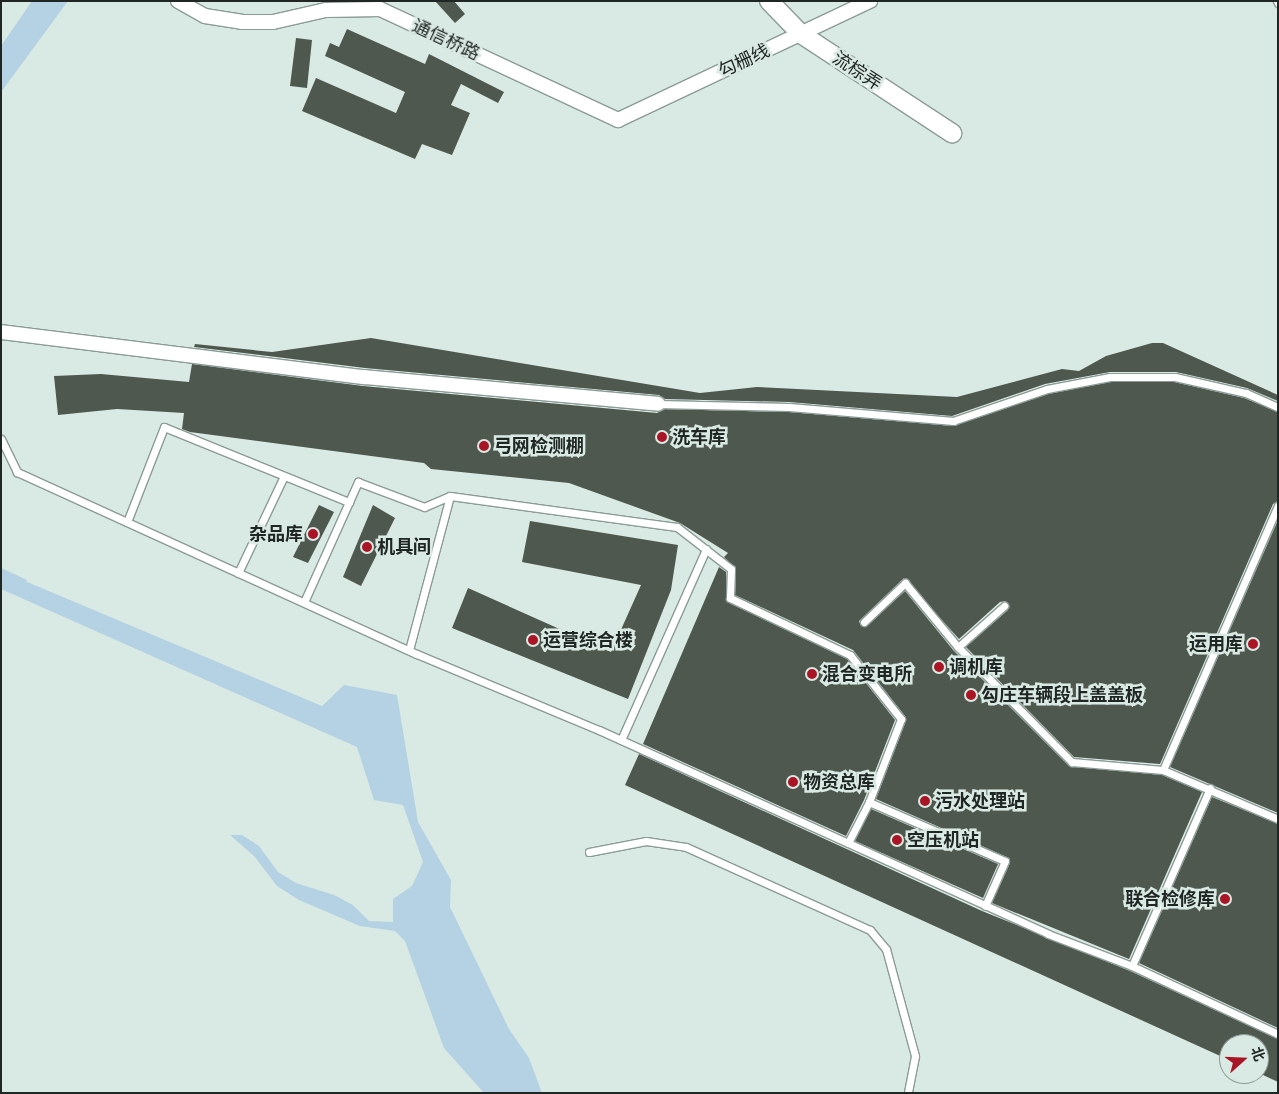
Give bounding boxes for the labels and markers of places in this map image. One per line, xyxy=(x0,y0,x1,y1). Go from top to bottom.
place label: 洗车库 xyxy=(672,426,726,448)
marker: 洗车库 xyxy=(656,431,668,443)
place label: 弓网检测棚 xyxy=(494,435,584,457)
marker: 弓网检测棚 xyxy=(478,440,490,452)
place label: 杂品库 xyxy=(249,523,303,545)
marker: 杂品库 xyxy=(307,528,319,540)
place label: 机具间 xyxy=(377,536,431,558)
marker: 机具间 xyxy=(361,541,373,553)
place label: 运营综合楼 xyxy=(543,629,633,651)
place label: 运用库 xyxy=(1189,633,1243,655)
marker: 运营综合楼 xyxy=(527,634,539,646)
marker: 运用库 xyxy=(1247,638,1259,650)
place label: 调机库 xyxy=(949,656,1003,678)
marker: 调机库 xyxy=(933,661,945,673)
place label: 混合变电所 xyxy=(822,663,912,685)
marker: 混合变电所 xyxy=(806,668,818,680)
place label: 勾庄车辆段上盖盖板 xyxy=(981,684,1143,706)
marker: 勾庄车辆段上盖盖板 xyxy=(965,689,977,701)
place label: 物资总库 xyxy=(803,771,875,793)
marker: 物资总库 xyxy=(787,776,799,788)
place label: 污水处理站 xyxy=(935,790,1025,812)
marker: 污水处理站 xyxy=(919,795,931,807)
place label: 空压机站 xyxy=(907,829,979,851)
marker: 空压机站 xyxy=(891,834,903,846)
place label: 联合检修库 xyxy=(1125,888,1215,910)
marker: 联合检修库 xyxy=(1219,893,1231,905)

